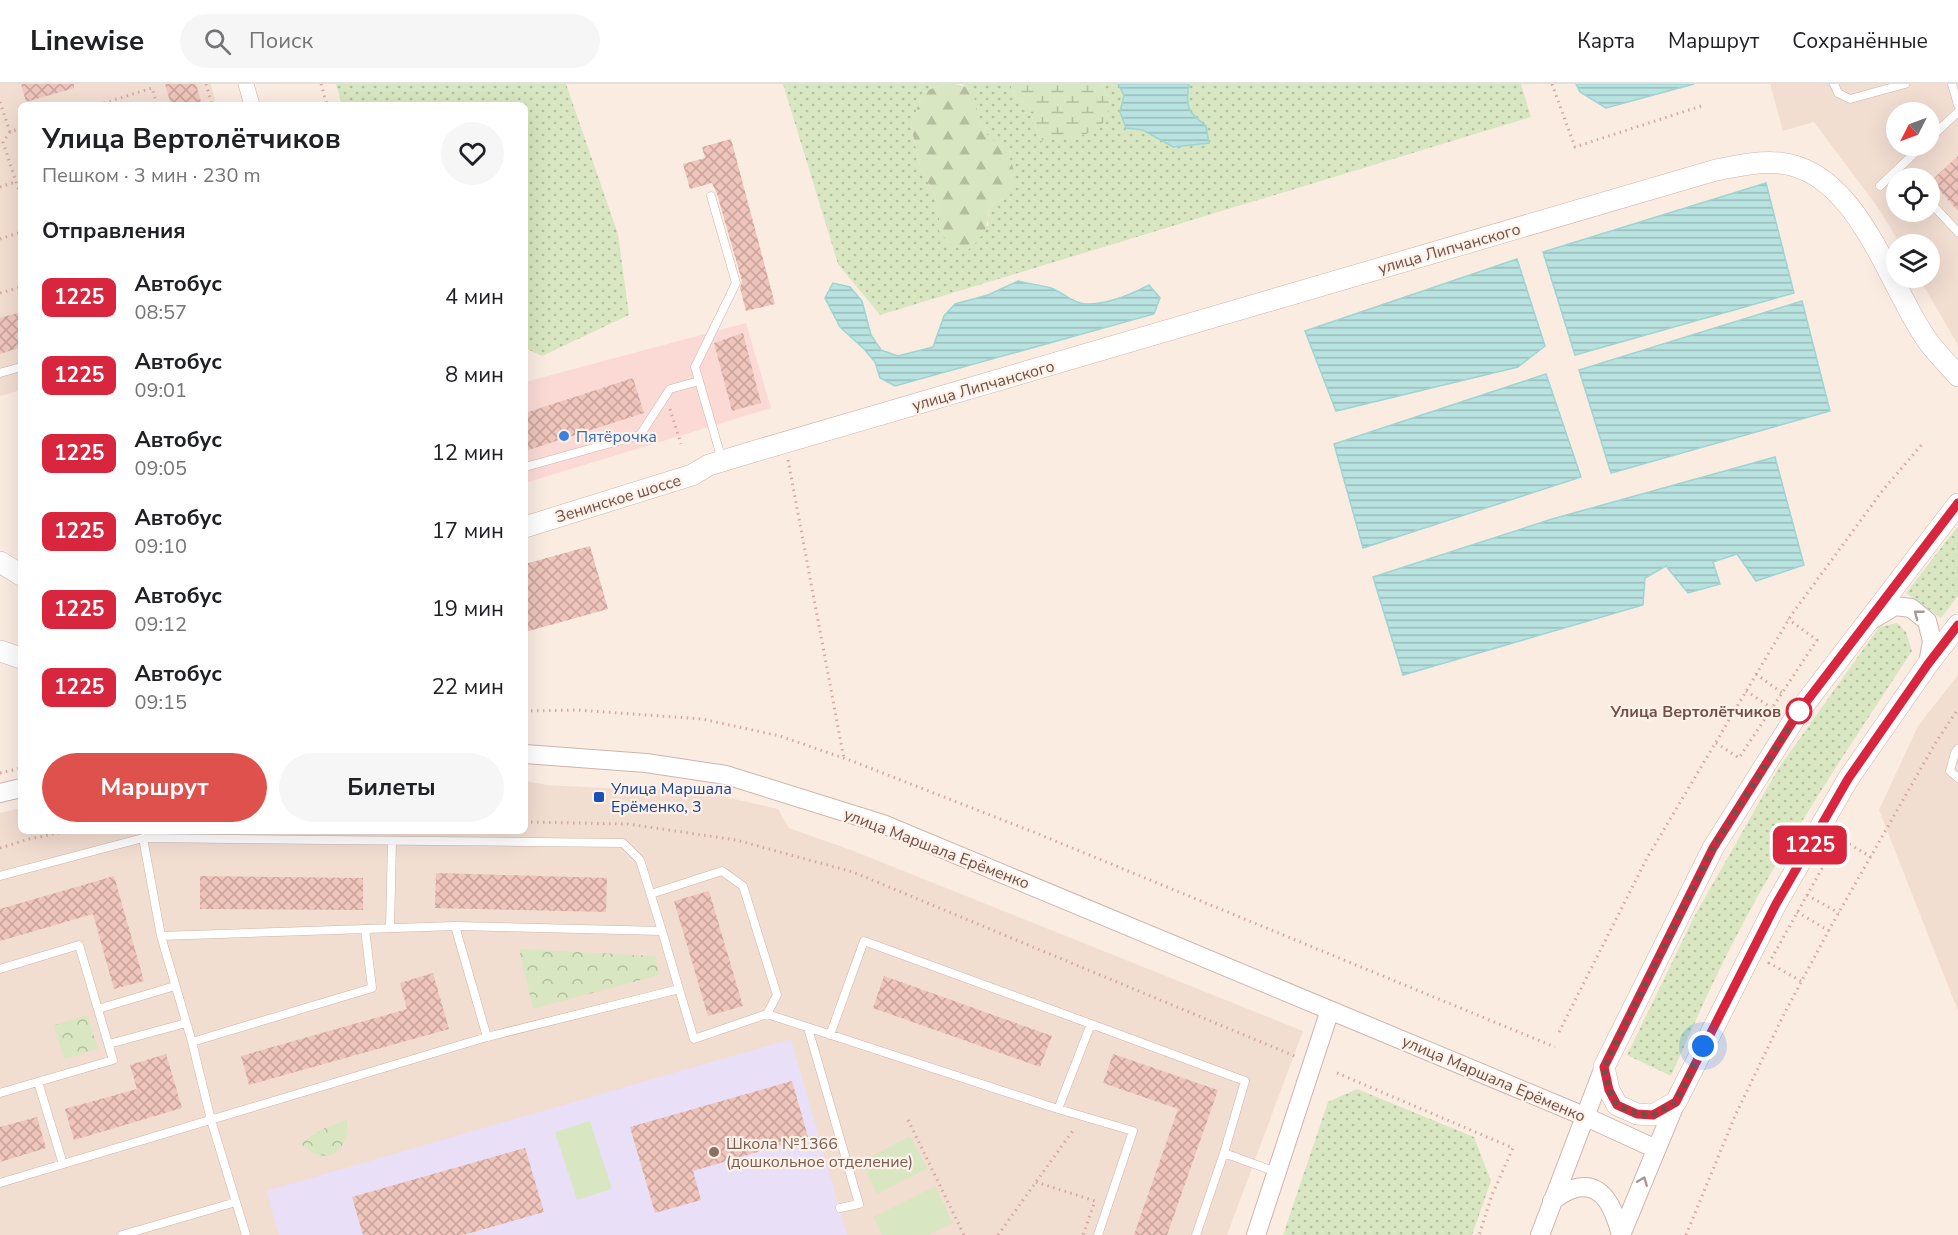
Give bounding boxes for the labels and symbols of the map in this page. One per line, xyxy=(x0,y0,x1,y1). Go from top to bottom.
north arrow xyxy=(1886,102,1940,156)
street label: улица Липчанского xyxy=(1376,218,1523,280)
street label: улица Липчанского xyxy=(910,355,1057,417)
place label: Пятёрочка xyxy=(576,426,657,448)
marker: Пятёрочка xyxy=(557,429,571,443)
street label: Зенинское шоссе xyxy=(553,469,684,529)
one-way arrow xyxy=(1914,610,1925,621)
marker: Улица Вертолётчиков xyxy=(1786,698,1812,724)
place label: Улица Вертолётчиков xyxy=(1609,701,1781,723)
place label: Улица Маршала Ерёменко, 3 xyxy=(610,778,732,818)
marker: Улица Маршала Ерёменко, 3 xyxy=(592,790,606,804)
street label: улица Маршала Ерёменко xyxy=(841,803,1033,895)
line badge: 1225 xyxy=(1768,826,1852,864)
street label: улица Маршала Ерёменко xyxy=(1398,1030,1589,1128)
your location xyxy=(1688,1031,1718,1061)
place label: Школа №1366 (дошкольное отделение) xyxy=(726,1133,913,1173)
marker: Школа №1366 (дошкольное отделение) xyxy=(707,1145,721,1159)
one-way arrow xyxy=(1636,1176,1648,1187)

